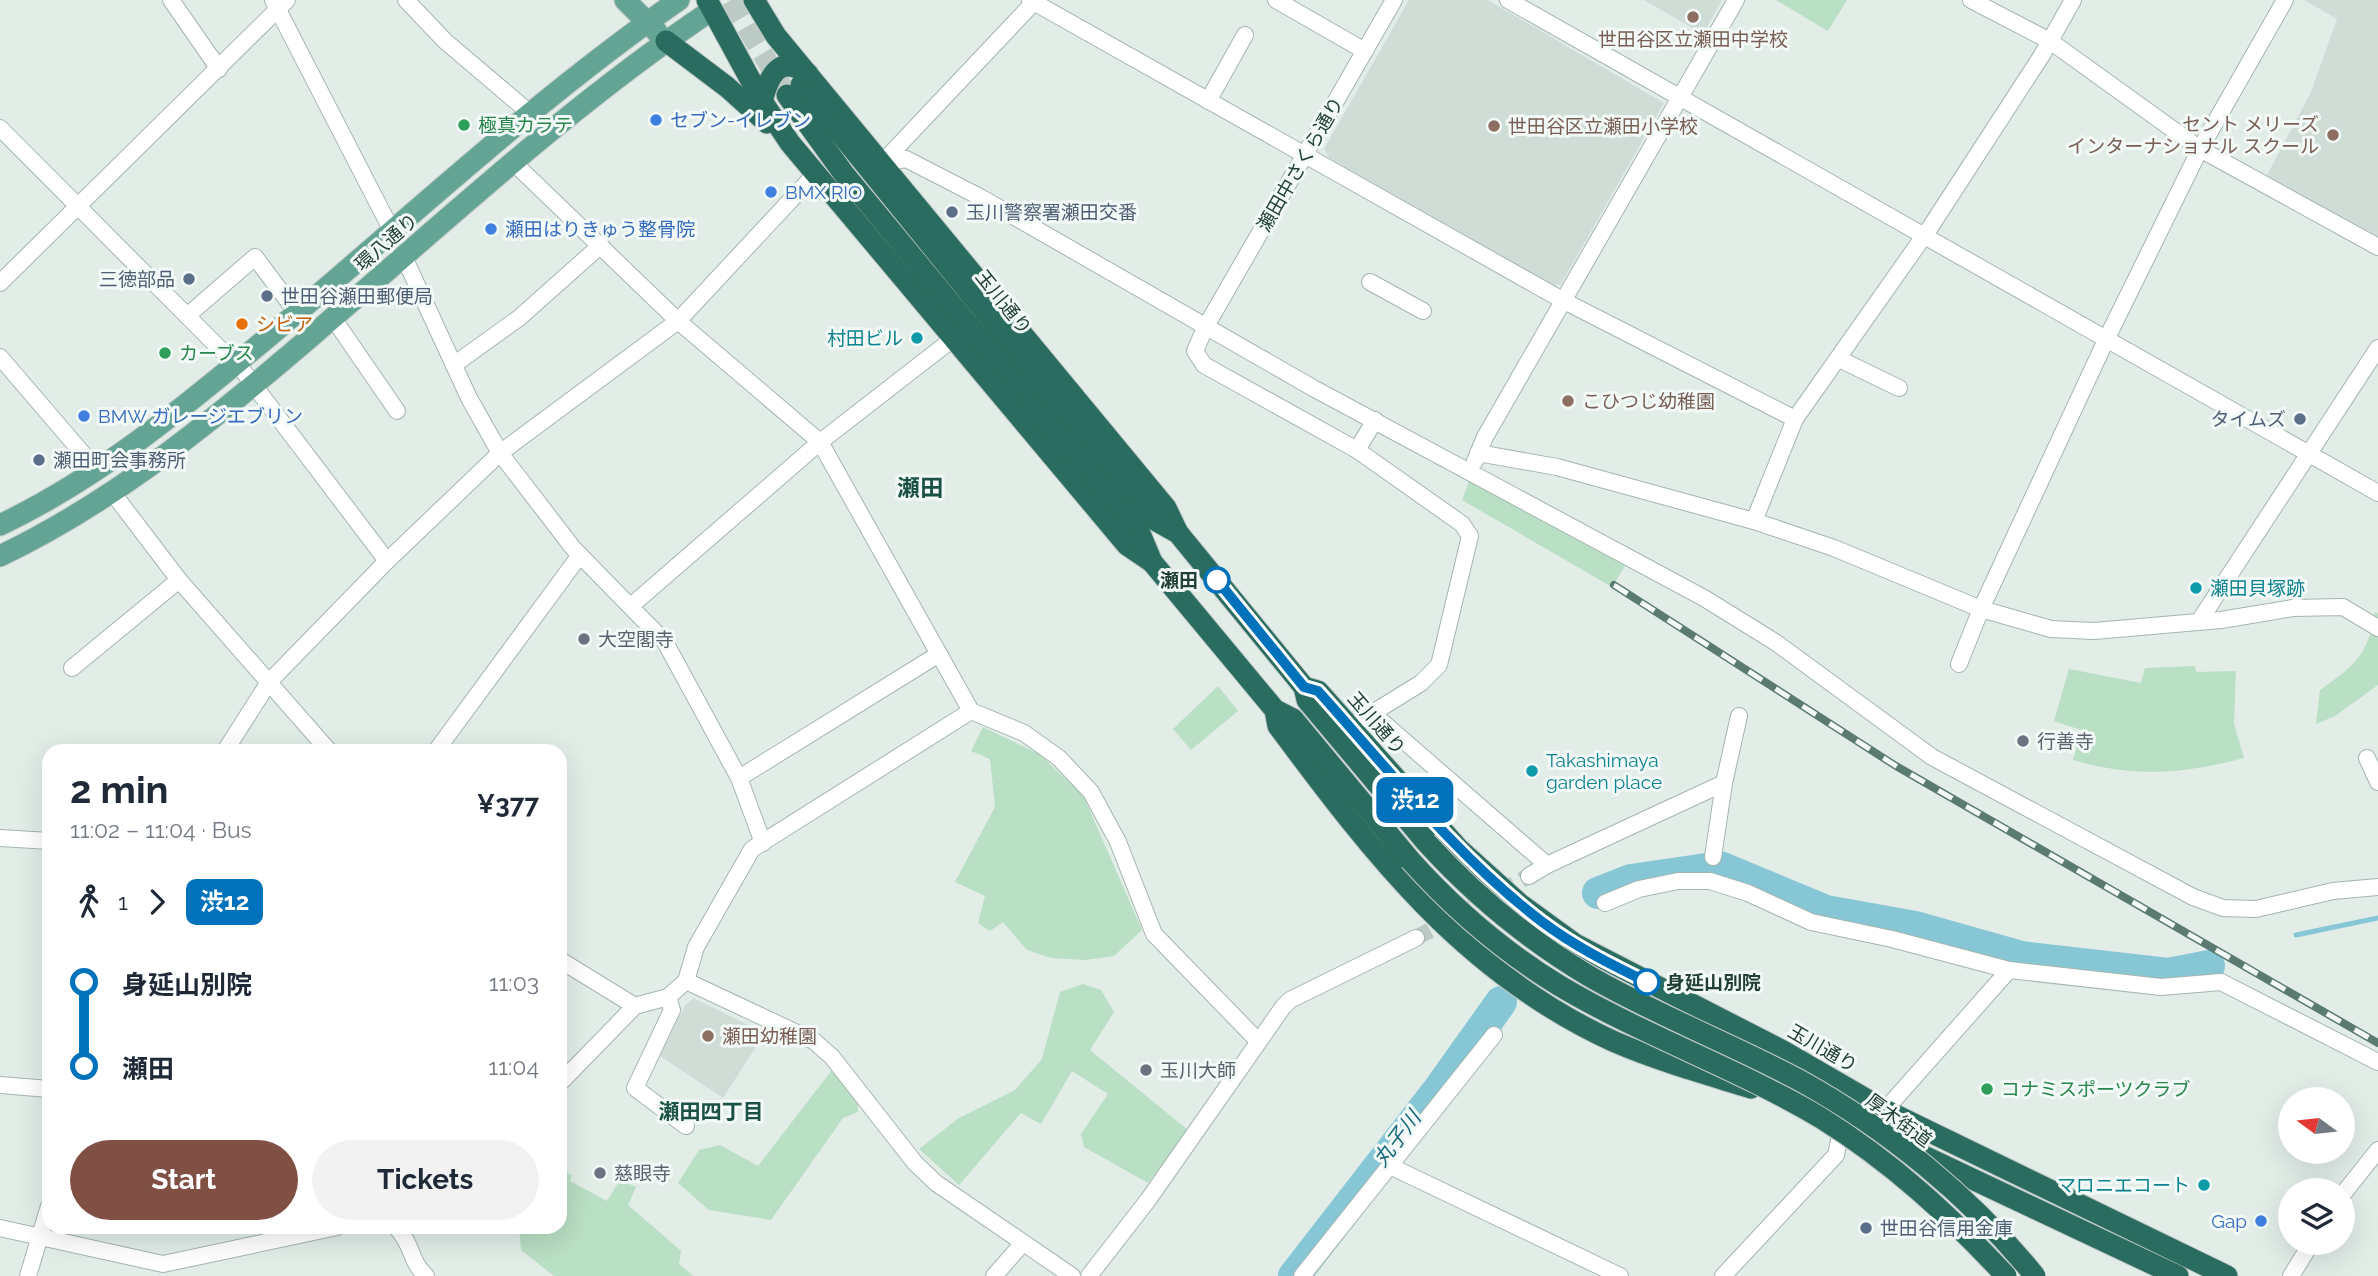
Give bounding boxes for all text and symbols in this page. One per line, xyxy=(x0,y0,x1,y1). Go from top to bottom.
marker: 世田谷区立瀬田中学校 xyxy=(1685,9,1701,25)
place label: 世田谷区立瀬田中学校 xyxy=(1598,28,1788,50)
street label: 瀬田中さくら通り xyxy=(1252,93,1348,235)
place label: セブン-イレブン xyxy=(670,109,811,131)
marker: セブン-イレブン xyxy=(648,112,664,128)
place label: セント メリーズ インターナショナル スクール xyxy=(2067,113,2319,157)
place label: 極真カラテ xyxy=(478,114,573,136)
place label: 世田谷区立瀬田小学校 xyxy=(1508,115,1698,137)
marker: 極真カラテ xyxy=(456,117,472,133)
marker: 世田谷区立瀬田小学校 xyxy=(1486,118,1502,134)
marker: セント メリーズ インターナショナル スクール xyxy=(2325,127,2341,143)
place label: BMX RIO xyxy=(785,181,862,203)
marker: BMX RIO xyxy=(763,184,779,200)
place label: 玉川警察署瀬田交番 xyxy=(966,201,1137,223)
marker: 玉川警察署瀬田交番 xyxy=(944,204,960,220)
street label: 環八通り xyxy=(350,209,422,275)
place label: 瀬田はりきゅう整骨院 xyxy=(505,218,695,240)
marker: 瀬田はりきゅう整骨院 xyxy=(483,221,499,237)
street label: 玉川通り xyxy=(972,266,1036,338)
place label: 三徳部品 xyxy=(99,268,175,290)
marker: 三徳部品 xyxy=(181,271,197,287)
place label: 世田谷瀬田郵便局 xyxy=(281,285,433,307)
marker: 世田谷瀬田郵便局 xyxy=(259,288,275,304)
place label: シビア xyxy=(256,313,313,335)
marker: シビア xyxy=(234,316,250,332)
place label: 村田ビル xyxy=(827,327,903,349)
marker: 村田ビル xyxy=(909,330,925,346)
place label: カーブス xyxy=(179,342,254,364)
marker: カーブス xyxy=(157,345,173,361)
place label: こひつじ幼稚園 xyxy=(1582,390,1715,412)
marker: こひつじ幼稚園 xyxy=(1560,393,1576,409)
place label: BMW ガレージエブリン xyxy=(98,405,303,427)
marker: BMW ガレージエブリン xyxy=(76,408,92,424)
place label: タイムズ xyxy=(2210,408,2286,430)
marker: タイムズ xyxy=(2292,411,2308,427)
place label: 瀬田町会事務所 xyxy=(53,449,186,471)
marker: 瀬田町会事務所 xyxy=(31,452,47,468)
district label: 瀬田 xyxy=(897,474,943,501)
marker: 瀬田 xyxy=(1204,567,1230,593)
place label: 瀬田 xyxy=(1160,569,1198,591)
place label: 瀬田貝塚跡 xyxy=(2210,577,2305,599)
marker: 瀬田貝塚跡 xyxy=(2188,580,2204,596)
place label: 大空閣寺 xyxy=(598,628,674,650)
marker: 大空閣寺 xyxy=(576,631,592,647)
street label: 玉川通り xyxy=(1344,687,1410,759)
place label: 行善寺 xyxy=(2037,730,2094,752)
marker: 行善寺 xyxy=(2015,733,2031,749)
place label: Takashimaya garden place xyxy=(1546,749,1662,793)
marker: Takashimaya garden place xyxy=(1524,763,1540,779)
text: 2 min xyxy=(70,767,169,812)
line badge: 渋12 xyxy=(1375,777,1455,823)
text: 渋12 xyxy=(1390,785,1440,814)
text: ¥377 xyxy=(477,789,539,819)
text: 11:02 – 11:04 · Bus xyxy=(70,816,252,843)
icon: walk xyxy=(70,883,108,921)
icon: forward xyxy=(138,883,176,921)
text: 渋12 xyxy=(200,887,249,916)
text: 1 xyxy=(118,888,128,915)
text: 11:03 xyxy=(489,969,539,996)
marker: 身延山別院 xyxy=(1634,969,1660,995)
text: 身延山別院 xyxy=(122,970,252,1000)
place label: 身延山別院 xyxy=(1666,971,1761,993)
street label: 玉川通り xyxy=(1785,1019,1861,1077)
place label: 瀬田幼稚園 xyxy=(722,1025,817,1047)
marker: 瀬田幼稚園 xyxy=(700,1028,716,1044)
text: 11:04 xyxy=(488,1053,539,1080)
text: 瀬田 xyxy=(122,1054,174,1084)
place label: 玉川大師 xyxy=(1160,1059,1236,1081)
marker: 玉川大師 xyxy=(1138,1062,1154,1078)
place label: コナミスポーツクラブ xyxy=(2001,1078,2191,1100)
marker: コナミスポーツクラブ xyxy=(1979,1081,1995,1097)
north arrow xyxy=(2278,1087,2356,1164)
map controls xyxy=(2278,1087,2355,1255)
street label: 厚木街道 xyxy=(1862,1089,1936,1151)
district label: 瀬田四丁目 xyxy=(659,1099,764,1124)
water label: 丸子川 xyxy=(1368,1104,1427,1171)
button: Start xyxy=(70,1140,298,1220)
button: Tickets xyxy=(312,1140,539,1220)
place label: 慈眼寺 xyxy=(614,1162,671,1184)
marker: 慈眼寺 xyxy=(592,1165,608,1181)
place label: マロニエコート xyxy=(2057,1174,2190,1196)
marker: マロニエコート xyxy=(2196,1177,2212,1193)
button: layers xyxy=(2278,1178,2355,1255)
place label: Gap xyxy=(2211,1210,2247,1232)
marker: Gap xyxy=(2253,1213,2269,1229)
place label: 世田谷信用金庫 xyxy=(1880,1217,2013,1239)
marker: 世田谷信用金庫 xyxy=(1858,1220,1874,1236)

